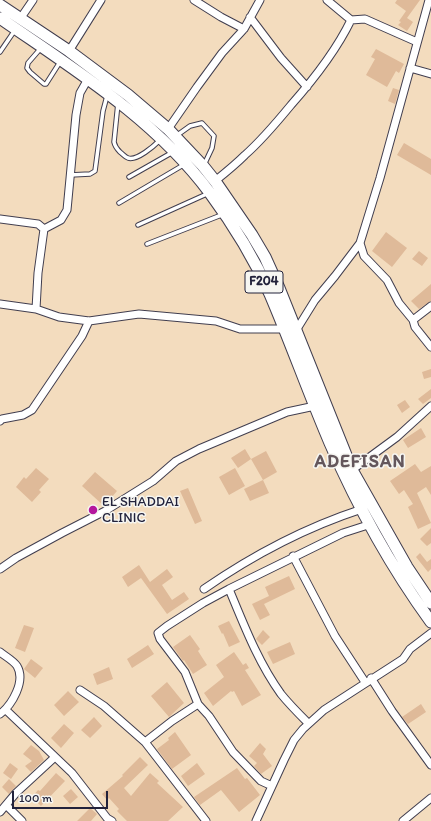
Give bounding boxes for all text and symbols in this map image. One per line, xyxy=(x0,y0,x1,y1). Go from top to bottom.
road number: F204 xyxy=(245,271,283,293)
district label: ADEFISAN xyxy=(314,451,406,473)
place label: EL SHADDAI CLINIC xyxy=(102,494,179,526)
marker: EL SHADDAI CLINIC xyxy=(87,504,99,516)
scale bar xyxy=(14,783,110,809)
text: 100 m xyxy=(19,791,52,805)

